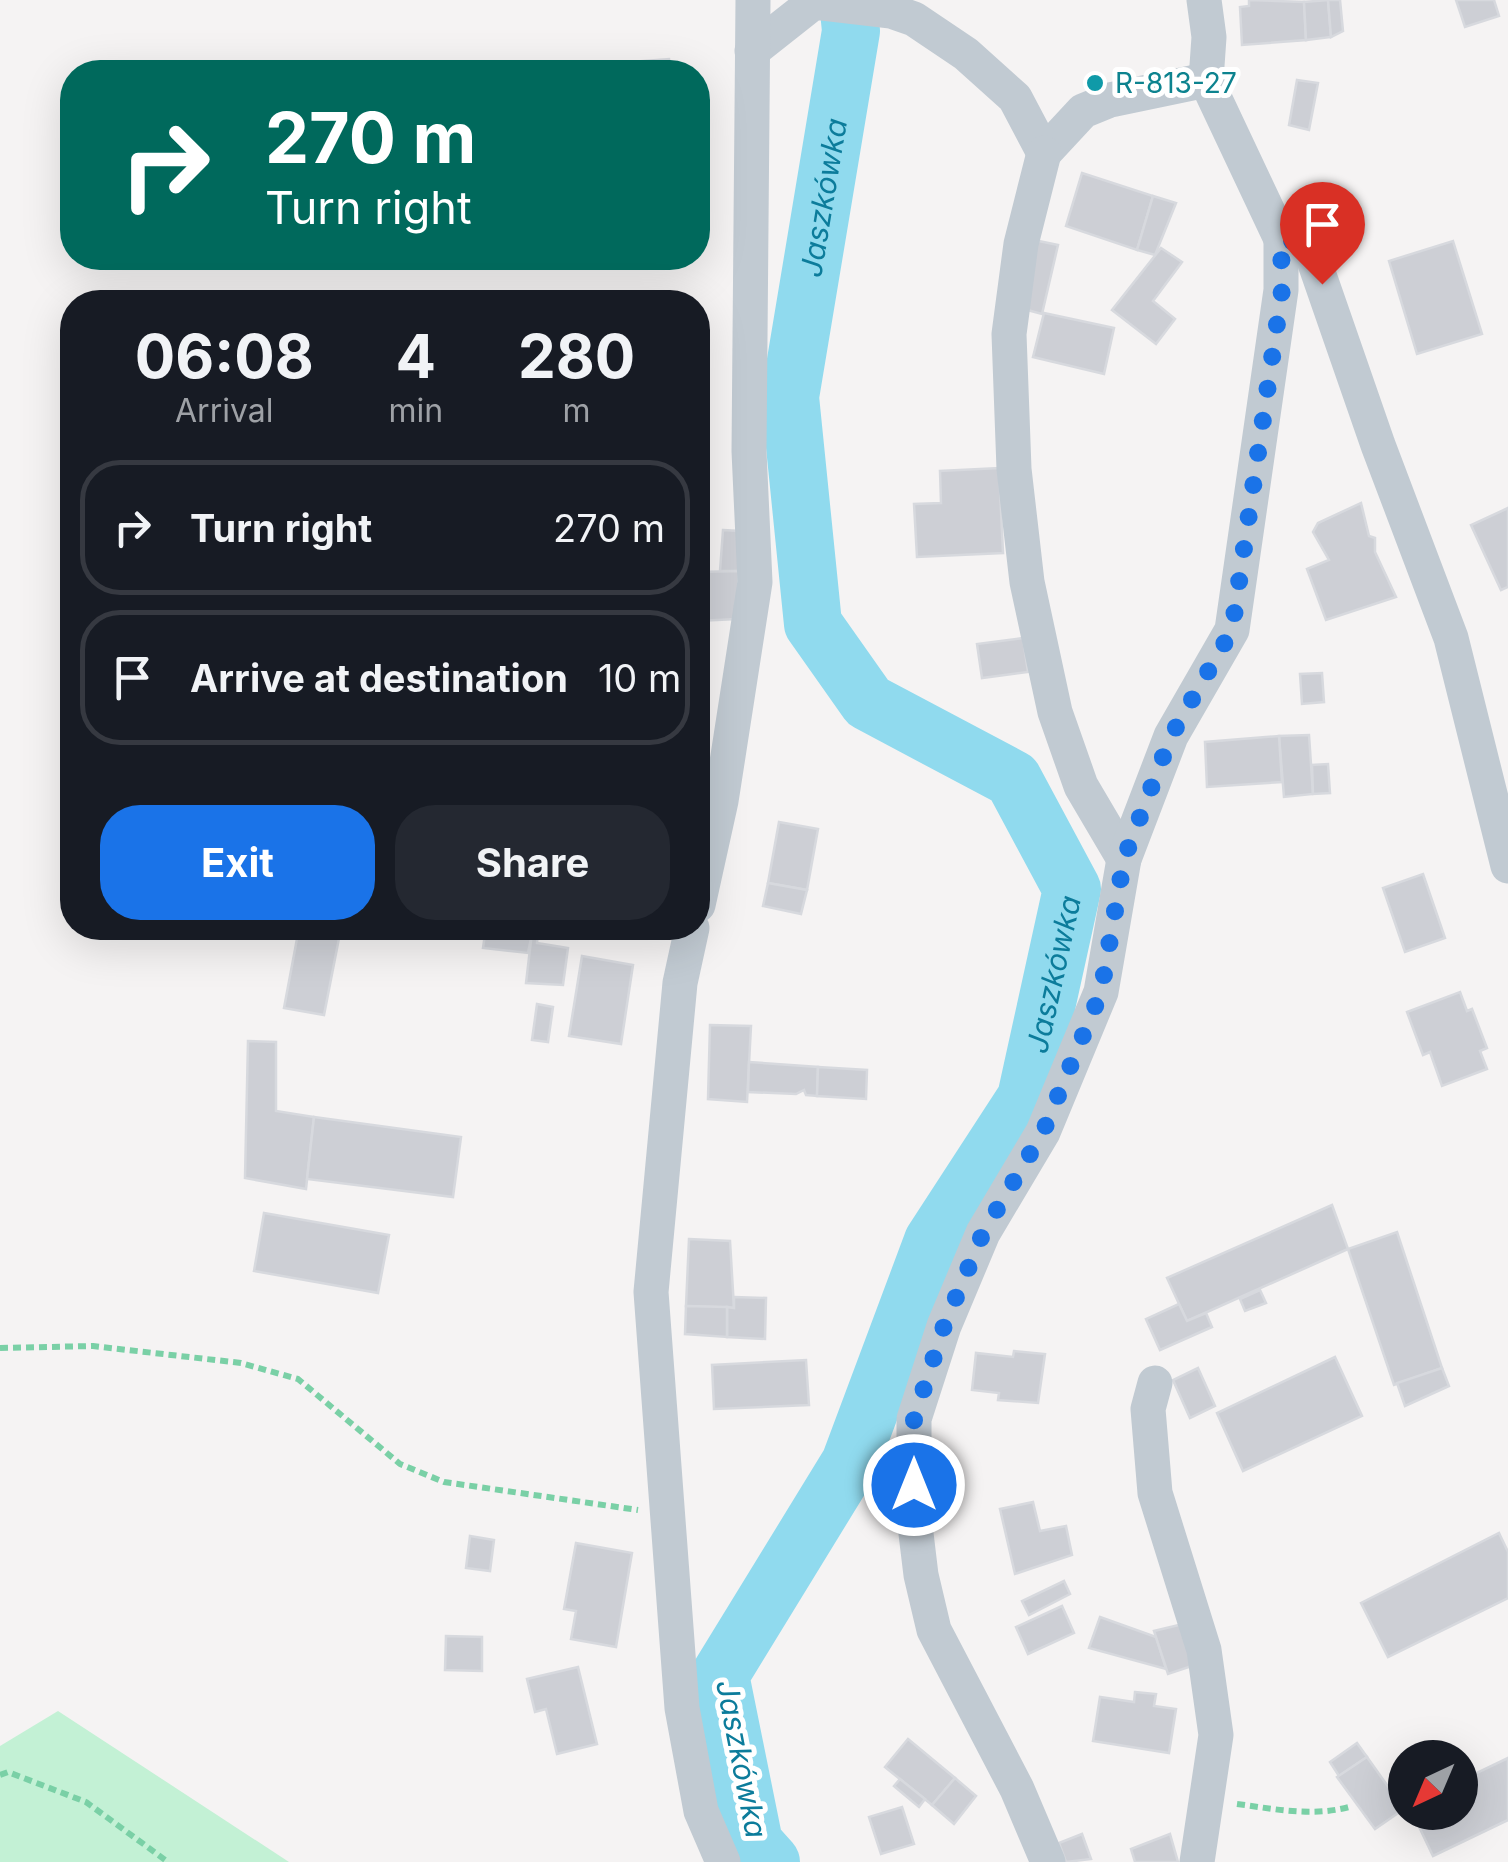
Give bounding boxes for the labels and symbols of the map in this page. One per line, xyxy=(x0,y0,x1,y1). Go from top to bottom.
place label: R-813-27 xyxy=(1115,66,1237,100)
marker: R-813-27 xyxy=(1084,72,1106,94)
water label: Jaszkówka xyxy=(792,116,854,279)
pin xyxy=(1280,182,1365,285)
water label: Jaszkówka xyxy=(1018,892,1088,1056)
position arrow xyxy=(862,1433,966,1537)
water label: Jaszkówka xyxy=(709,1677,775,1841)
north arrow xyxy=(1388,1740,1478,1830)

